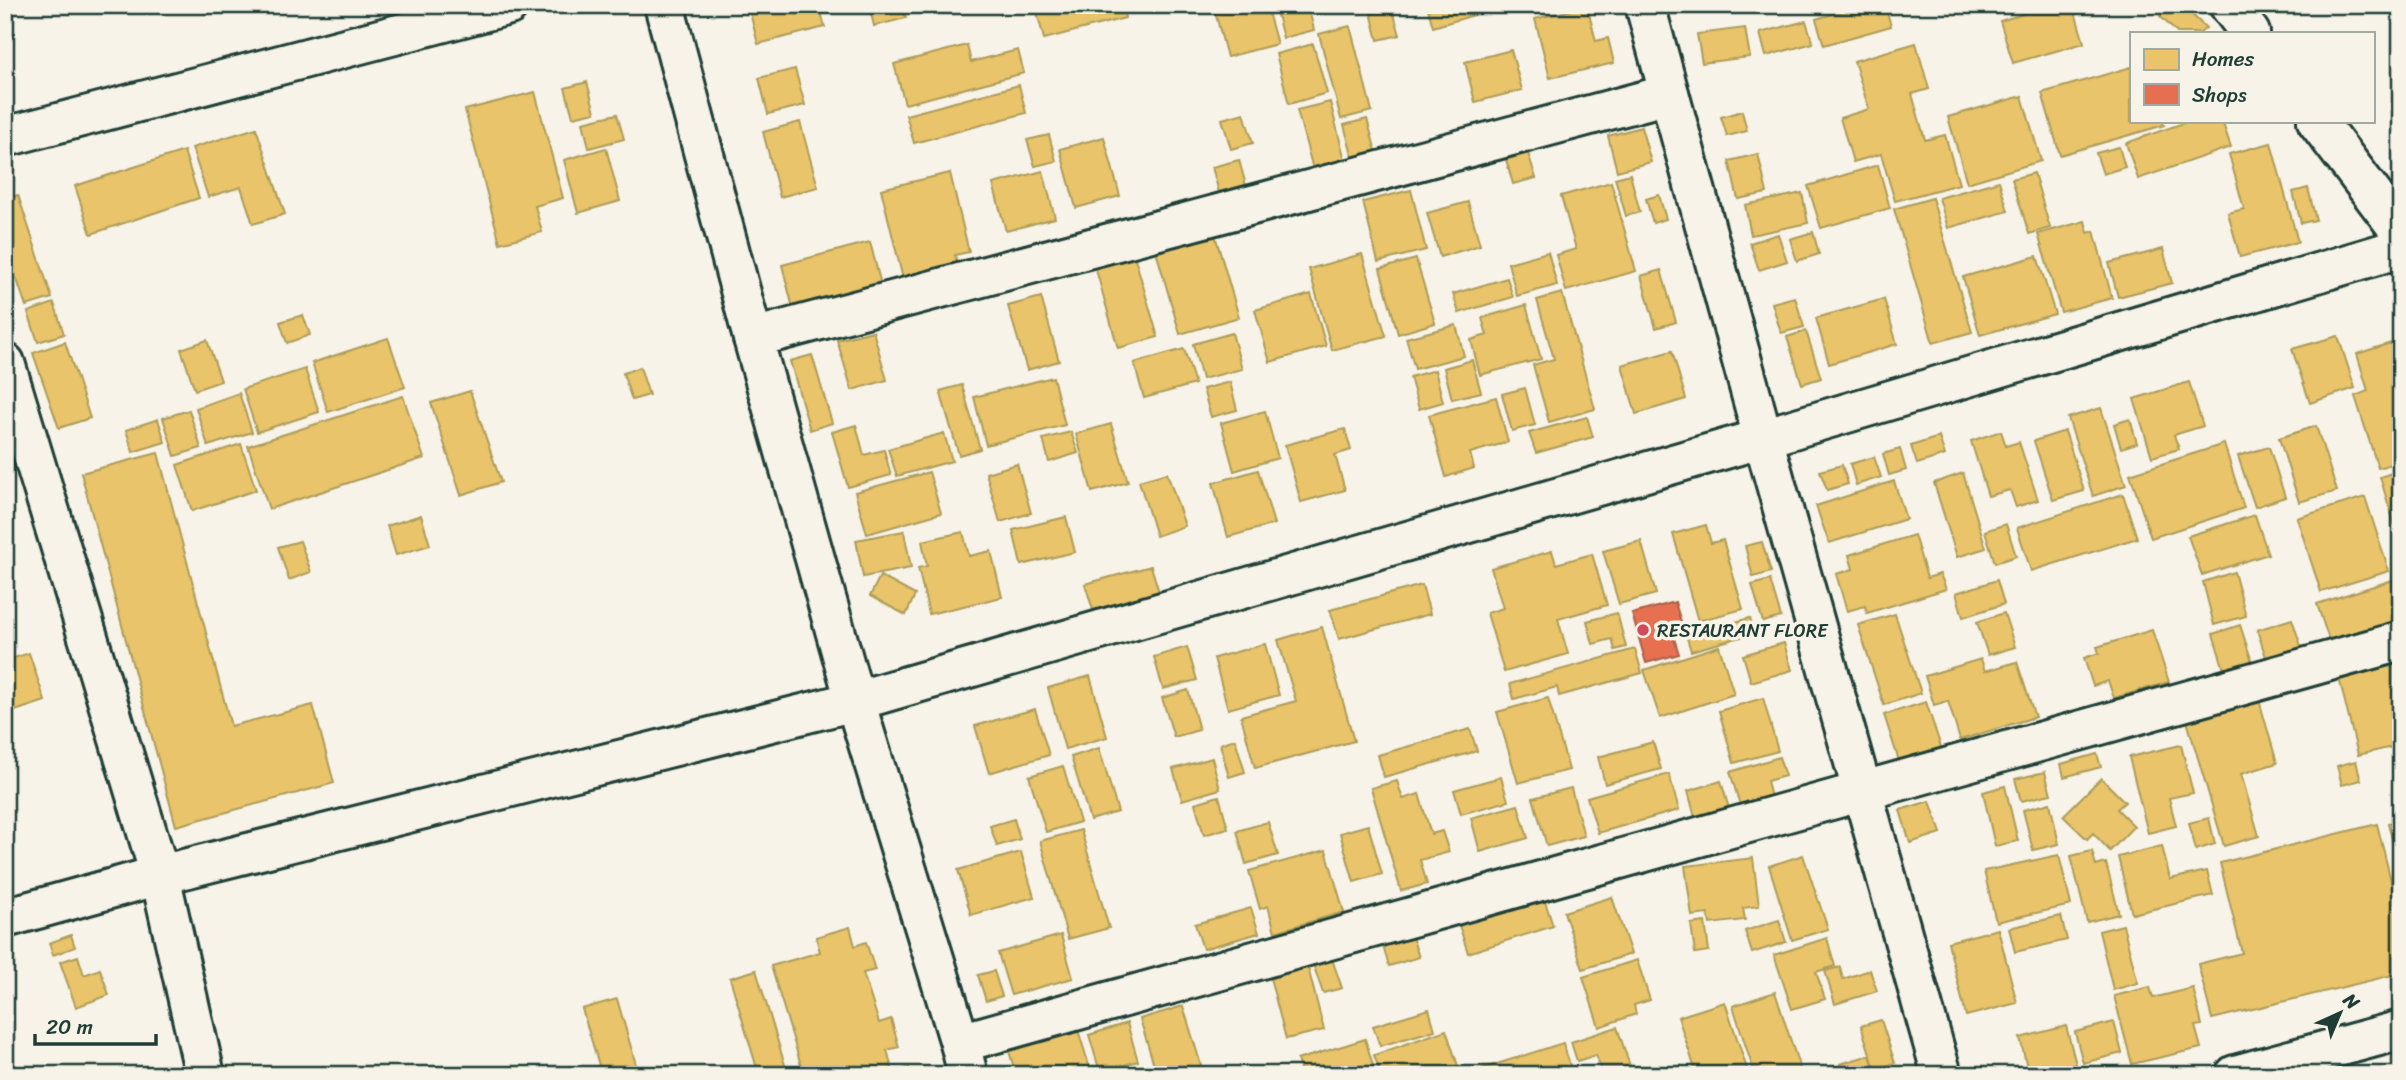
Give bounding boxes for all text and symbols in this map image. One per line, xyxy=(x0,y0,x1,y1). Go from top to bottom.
legend xyxy=(2130,32,2374,122)
text: Homes xyxy=(2192,40,2254,78)
text: Shops xyxy=(2192,76,2247,114)
place label: RESTAURANT FLORE xyxy=(1657,614,1829,647)
marker: RESTAURANT FLORE xyxy=(1635,622,1651,638)
north arrow xyxy=(2304,978,2374,1048)
text: N xyxy=(2335,984,2368,1018)
scale bar xyxy=(35,1003,156,1047)
text: 20 m xyxy=(46,1008,93,1046)

